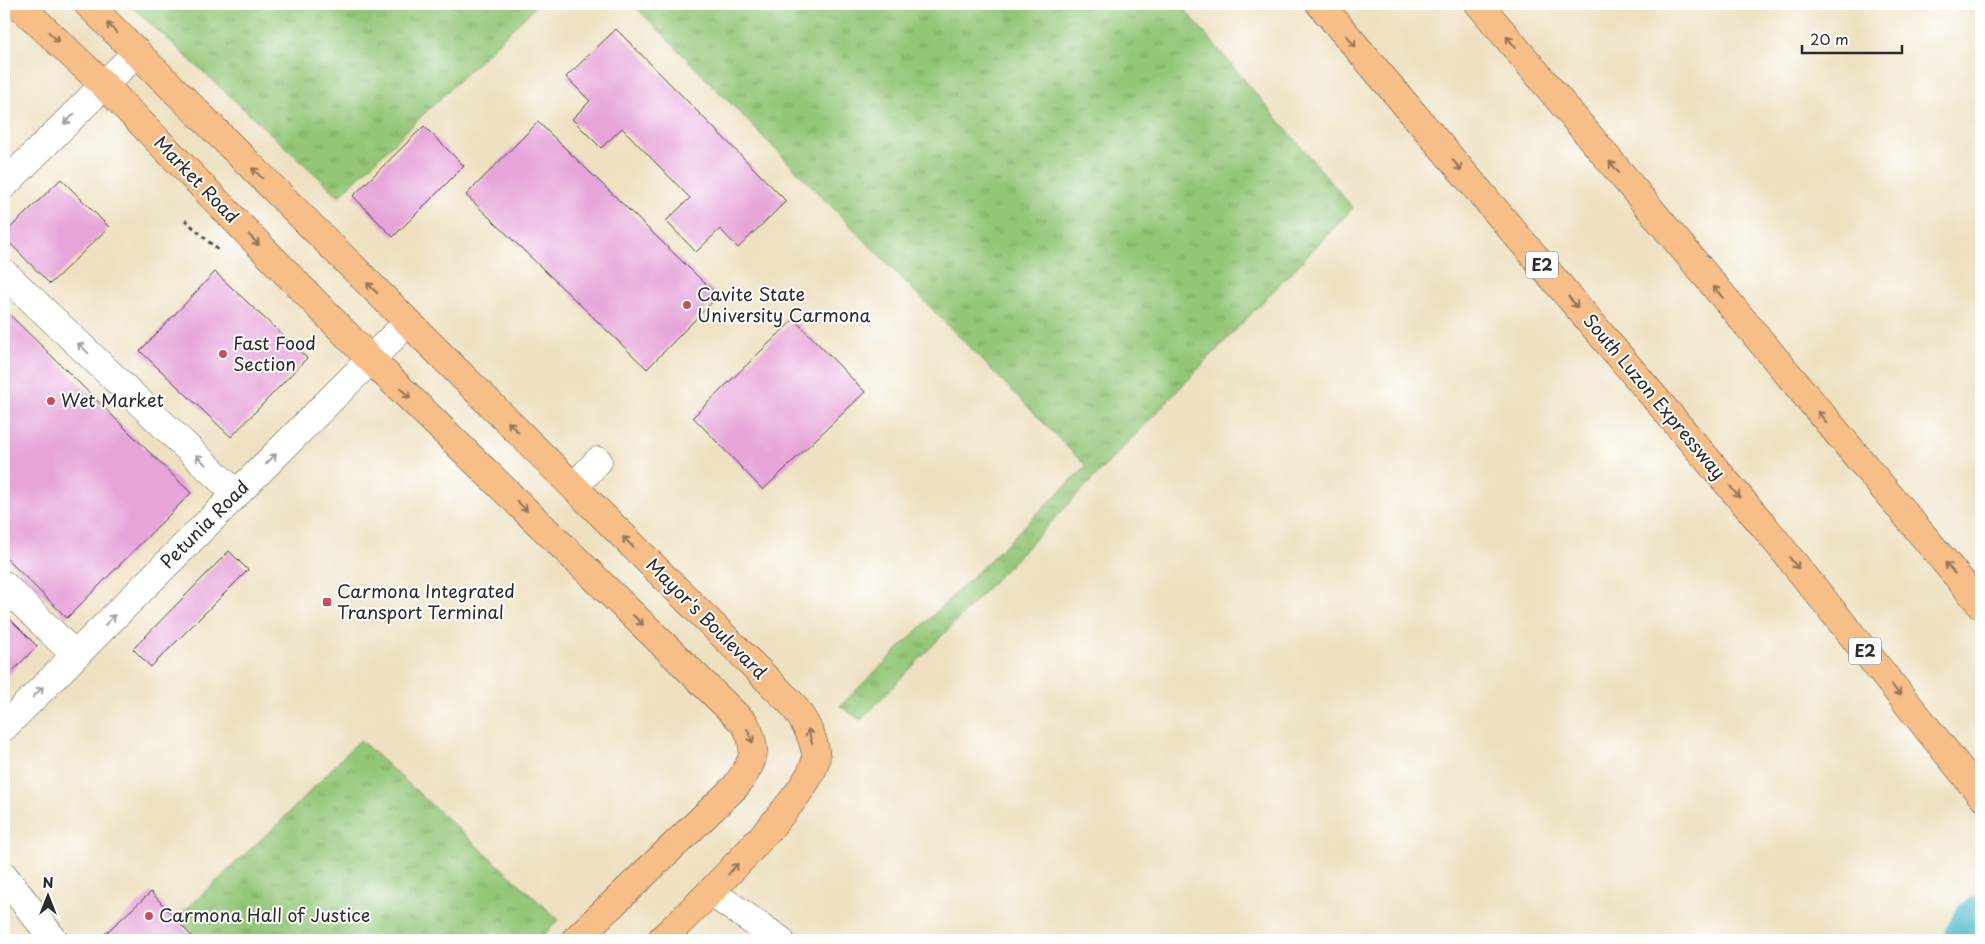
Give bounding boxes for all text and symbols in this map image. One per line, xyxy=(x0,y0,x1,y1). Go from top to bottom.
one-way arrow xyxy=(106,22,118,34)
scale bar xyxy=(1802,22,1902,54)
text: 20 m xyxy=(1810,27,1849,50)
one-way arrow xyxy=(48,31,60,43)
one-way arrow xyxy=(1346,34,1357,47)
one-way arrow xyxy=(1505,35,1516,48)
one-way arrow xyxy=(63,113,76,125)
street label: Market Road xyxy=(148,129,246,229)
one-way arrow xyxy=(1451,158,1462,171)
one-way arrow xyxy=(1609,160,1620,173)
one-way arrow xyxy=(252,168,264,180)
one-way arrow xyxy=(248,233,260,245)
road number: E2 xyxy=(1526,252,1558,278)
place label: Cavite State University Carmona xyxy=(697,280,870,328)
one-way arrow xyxy=(366,282,379,294)
one-way arrow xyxy=(1713,285,1724,298)
one-way arrow xyxy=(1568,295,1579,308)
marker: Cavite State University Carmona xyxy=(681,299,693,311)
street label: South Luzon Expressway xyxy=(1578,307,1733,485)
place label: Fast Food Section xyxy=(233,329,316,377)
one-way arrow xyxy=(77,342,90,354)
marker: Fast Food Section xyxy=(217,348,229,360)
place label: Wet Market xyxy=(61,386,164,413)
one-way arrow xyxy=(399,387,412,399)
marker: Wet Market xyxy=(45,395,57,407)
one-way arrow xyxy=(1817,410,1828,423)
one-way arrow xyxy=(507,421,519,434)
one-way arrow xyxy=(265,453,277,465)
one-way arrow xyxy=(195,454,207,466)
street label: Petunia Road xyxy=(153,473,254,574)
one-way arrow xyxy=(1730,486,1741,499)
one-way arrow xyxy=(515,500,527,512)
one-way arrow xyxy=(622,536,635,548)
street label: Mayor's Boulevard xyxy=(640,551,774,685)
one-way arrow xyxy=(1788,556,1799,569)
one-way arrow xyxy=(1944,562,1955,575)
place label: Carmona Integrated Transport Terminal xyxy=(337,577,515,625)
marker: Carmona Integrated Transport Terminal xyxy=(321,596,333,608)
one-way arrow xyxy=(104,614,116,627)
one-way arrow xyxy=(632,614,644,626)
road number: E2 xyxy=(1849,637,1881,664)
one-way arrow xyxy=(1890,683,1901,696)
one-way arrow xyxy=(32,686,44,699)
one-way arrow xyxy=(746,728,755,743)
one-way arrow xyxy=(805,728,815,744)
one-way arrow xyxy=(727,862,739,875)
north arrow xyxy=(22,872,72,922)
text: N xyxy=(42,872,54,893)
place label: Carmona Hall of Justice xyxy=(159,901,370,928)
marker: Carmona Hall of Justice xyxy=(143,910,155,922)

